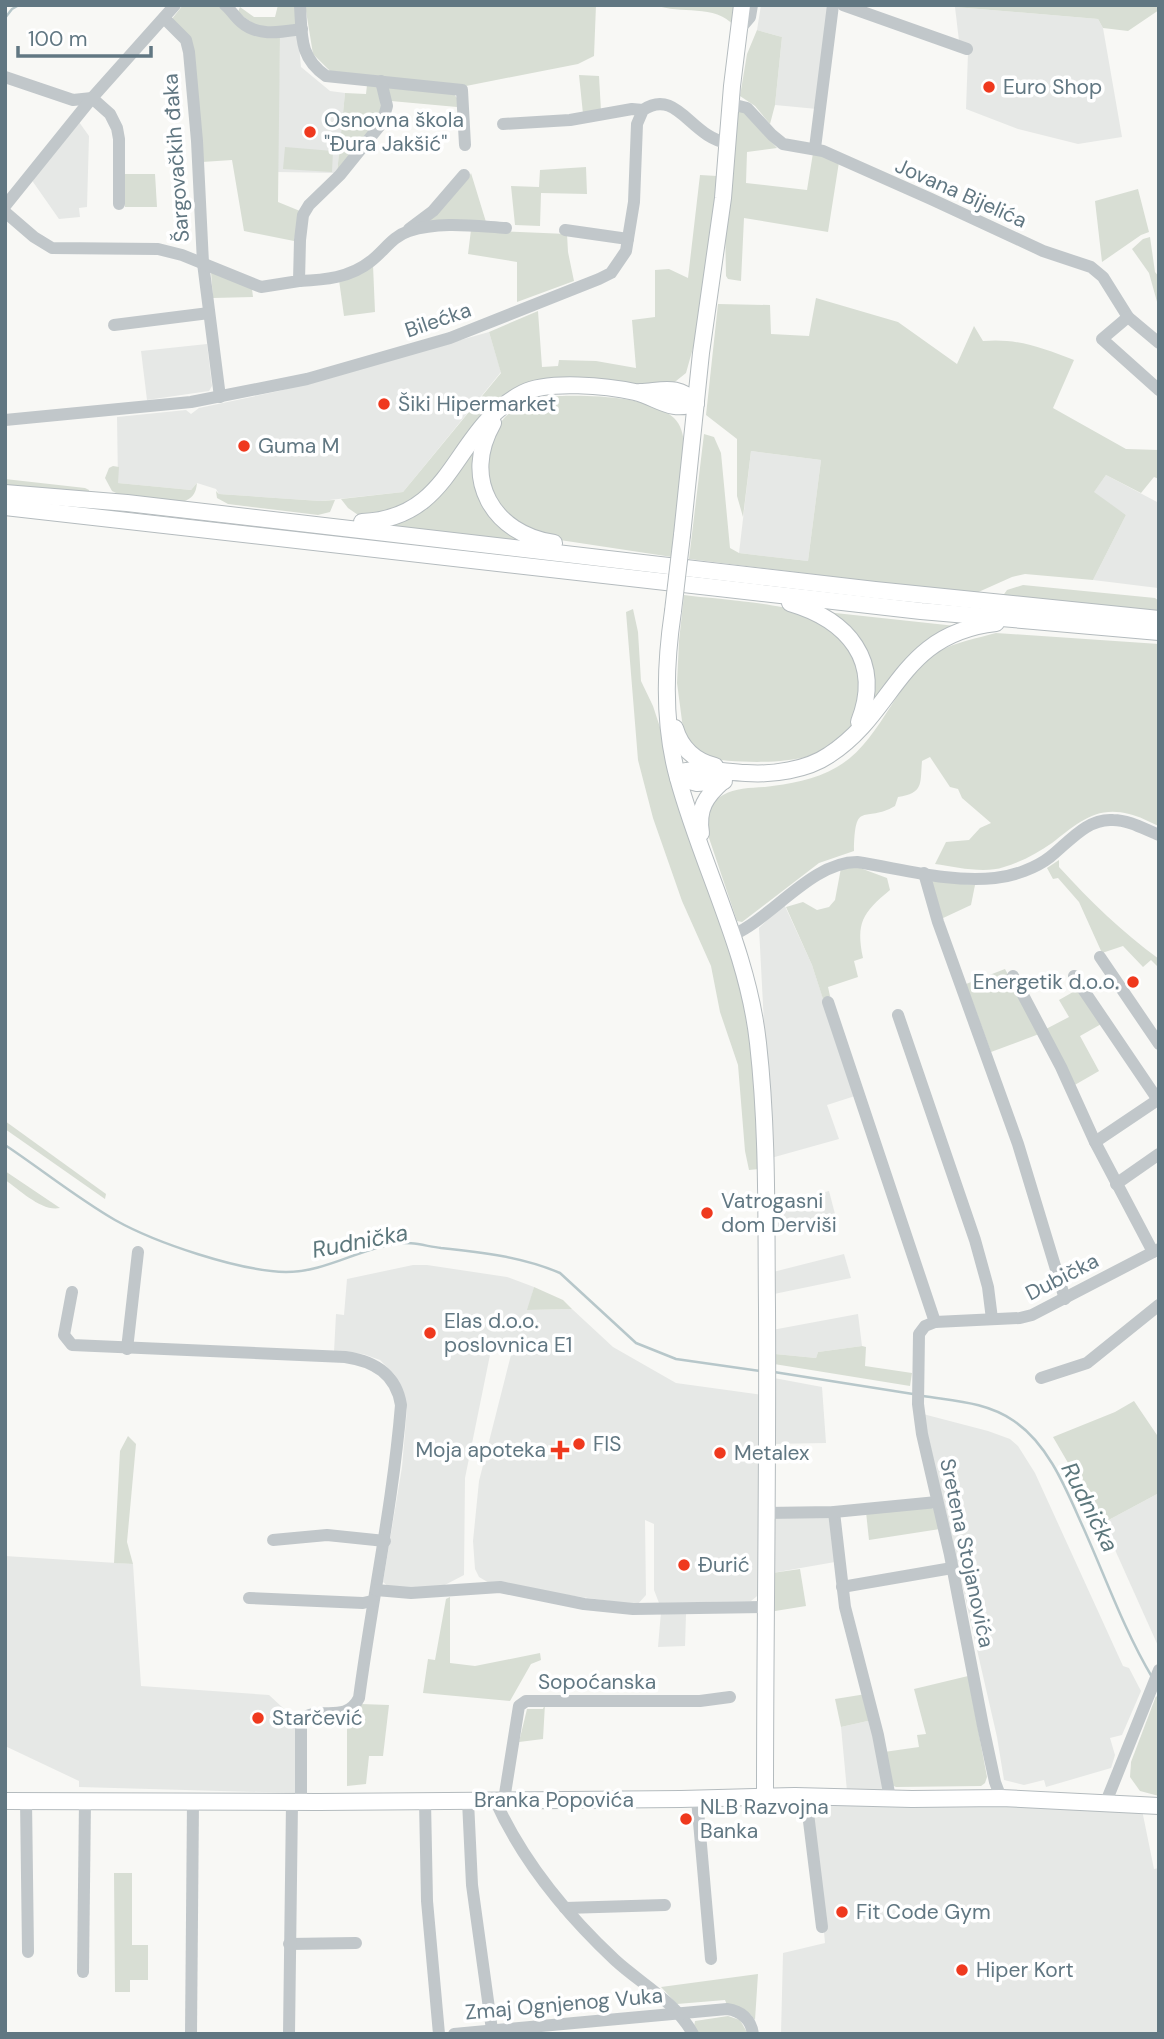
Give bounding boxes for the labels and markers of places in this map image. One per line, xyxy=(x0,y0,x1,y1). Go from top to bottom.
place label: Euro Shop xyxy=(1003,73,1102,101)
marker: Euro Shop xyxy=(981,79,997,95)
place label: Osnovna škola "Đura Jakšić" xyxy=(324,106,464,158)
marker: Osnovna škola "Đura Jakšić" xyxy=(302,124,318,140)
place label: Šiki Hipermarket xyxy=(398,390,556,418)
marker: Šiki Hipermarket xyxy=(376,396,392,412)
place label: Guma M xyxy=(258,432,339,460)
marker: Guma M xyxy=(236,438,252,454)
place label: Energetik d.o.o. xyxy=(973,968,1119,996)
marker: Energetik d.o.o. xyxy=(1125,974,1141,990)
place label: Vatrogasni dom Derviši xyxy=(721,1187,837,1239)
marker: Vatrogasni dom Derviši xyxy=(699,1205,715,1221)
place label: Elas d.o.o. poslovnica E1 xyxy=(444,1307,572,1359)
marker: Elas d.o.o. poslovnica E1 xyxy=(422,1325,438,1341)
place label: FIS xyxy=(593,1430,621,1458)
place label: Moja apoteka xyxy=(415,1436,546,1464)
marker: FIS xyxy=(571,1436,587,1452)
place label: Metalex xyxy=(734,1439,809,1467)
marker: Moja apoteka xyxy=(552,1442,568,1458)
marker: Metalex xyxy=(712,1445,728,1461)
place label: Đurić xyxy=(698,1551,750,1579)
marker: Đurić xyxy=(676,1557,692,1573)
place label: Starčević xyxy=(272,1704,363,1732)
marker: Starčević xyxy=(250,1710,266,1726)
place label: NLB Razvojna Banka xyxy=(700,1793,829,1845)
marker: NLB Razvojna Banka xyxy=(678,1811,694,1827)
place label: Fit Code Gym xyxy=(856,1898,991,1926)
marker: Fit Code Gym xyxy=(834,1904,850,1920)
place label: Hiper Kort xyxy=(976,1956,1074,1984)
marker: Hiper Kort xyxy=(954,1962,970,1978)

